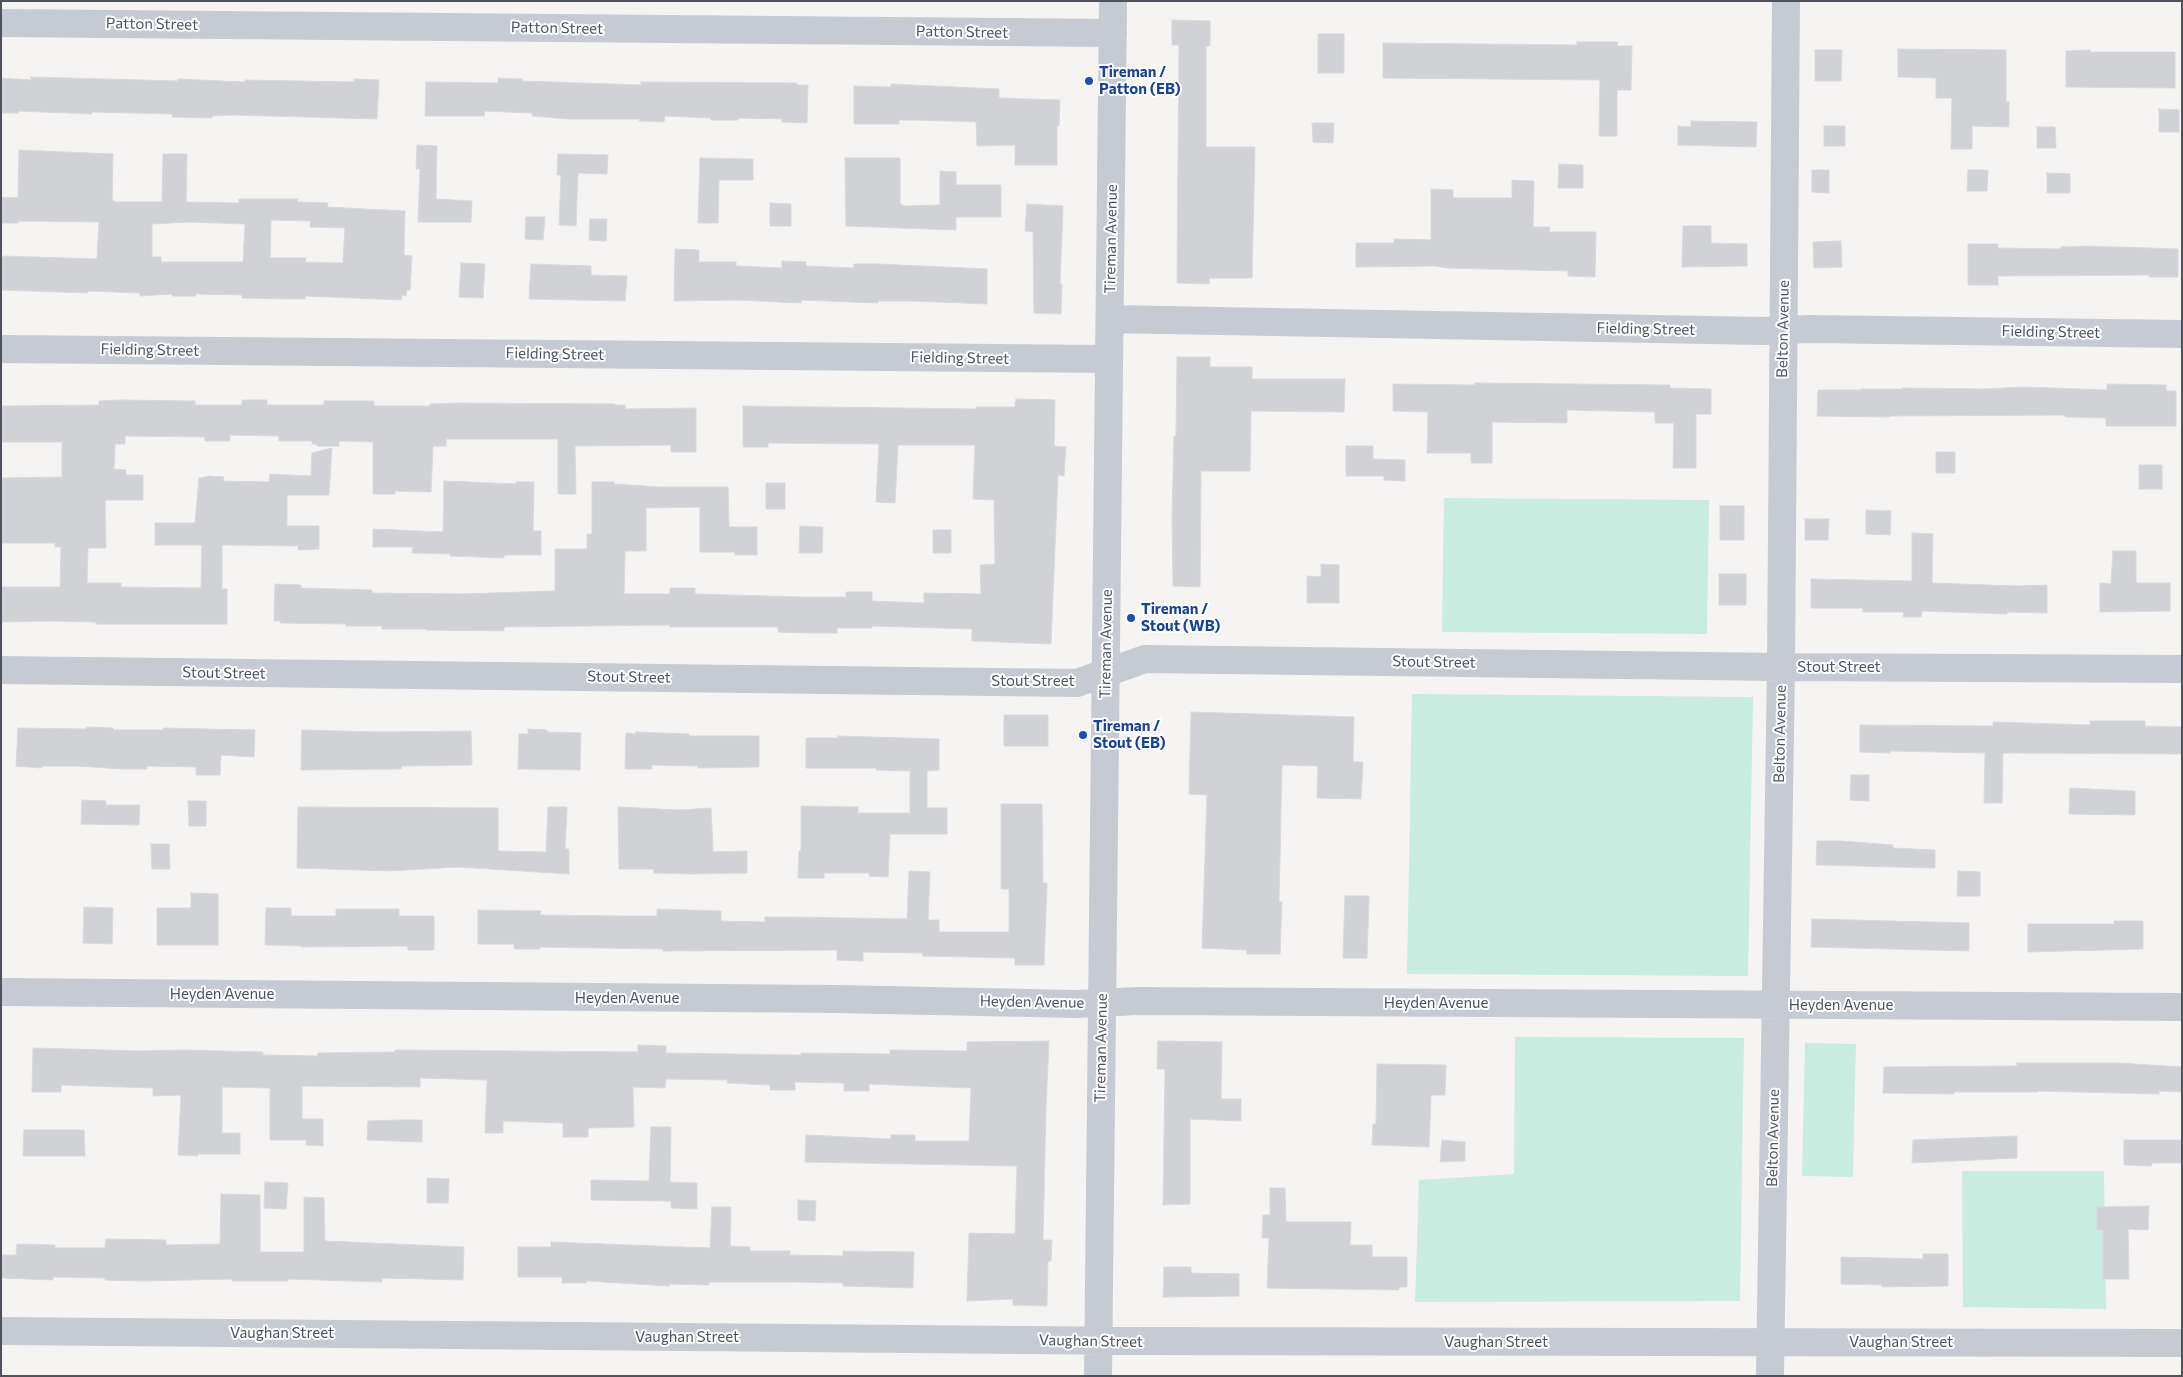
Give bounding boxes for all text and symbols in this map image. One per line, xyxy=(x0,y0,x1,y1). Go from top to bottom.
street label: Patton Street xyxy=(106,14,198,34)
street label: Patton Street xyxy=(511,18,603,38)
street label: Patton Street xyxy=(916,22,1008,42)
place label: Tireman / Patton (EB) xyxy=(1099,63,1181,98)
marker: Tireman / Patton (EB) xyxy=(1083,75,1095,87)
street label: Tireman Avenue xyxy=(1101,184,1121,294)
street label: Belton Avenue xyxy=(1773,280,1793,378)
street label: Fielding Street xyxy=(1597,319,1695,339)
street label: Fielding Street xyxy=(2002,322,2100,342)
street label: Fielding Street xyxy=(101,340,199,360)
street label: Fielding Street xyxy=(506,344,604,364)
street label: Fielding Street xyxy=(911,348,1009,368)
street label: Tireman Avenue xyxy=(1096,589,1116,699)
place label: Tireman / Stout (WB) xyxy=(1141,600,1220,635)
marker: Tireman / Stout (WB) xyxy=(1125,612,1137,624)
street label: Stout Street xyxy=(1392,652,1476,672)
street label: Stout Street xyxy=(1797,658,1881,676)
street label: Stout Street xyxy=(182,663,266,683)
street label: Stout Street xyxy=(587,667,671,687)
street label: Stout Street xyxy=(991,672,1075,690)
street label: Belton Avenue xyxy=(1770,685,1790,783)
place label: Tireman / Stout (EB) xyxy=(1093,717,1166,752)
marker: Tireman / Stout (EB) xyxy=(1077,729,1089,741)
street label: Heyden Avenue xyxy=(170,985,274,1003)
street label: Heyden Avenue xyxy=(575,989,679,1007)
street label: Heyden Avenue xyxy=(980,992,1084,1012)
street label: Tireman Avenue xyxy=(1091,993,1111,1103)
street label: Heyden Avenue xyxy=(1384,994,1488,1012)
street label: Heyden Avenue xyxy=(1789,996,1893,1014)
street label: Belton Avenue xyxy=(1763,1089,1783,1187)
street label: Vaughan Street xyxy=(230,1324,334,1342)
street label: Vaughan Street xyxy=(635,1328,739,1346)
street label: Vaughan Street xyxy=(1039,1331,1143,1351)
street label: Vaughan Street xyxy=(1444,1333,1548,1351)
street label: Vaughan Street xyxy=(1849,1333,1953,1351)

